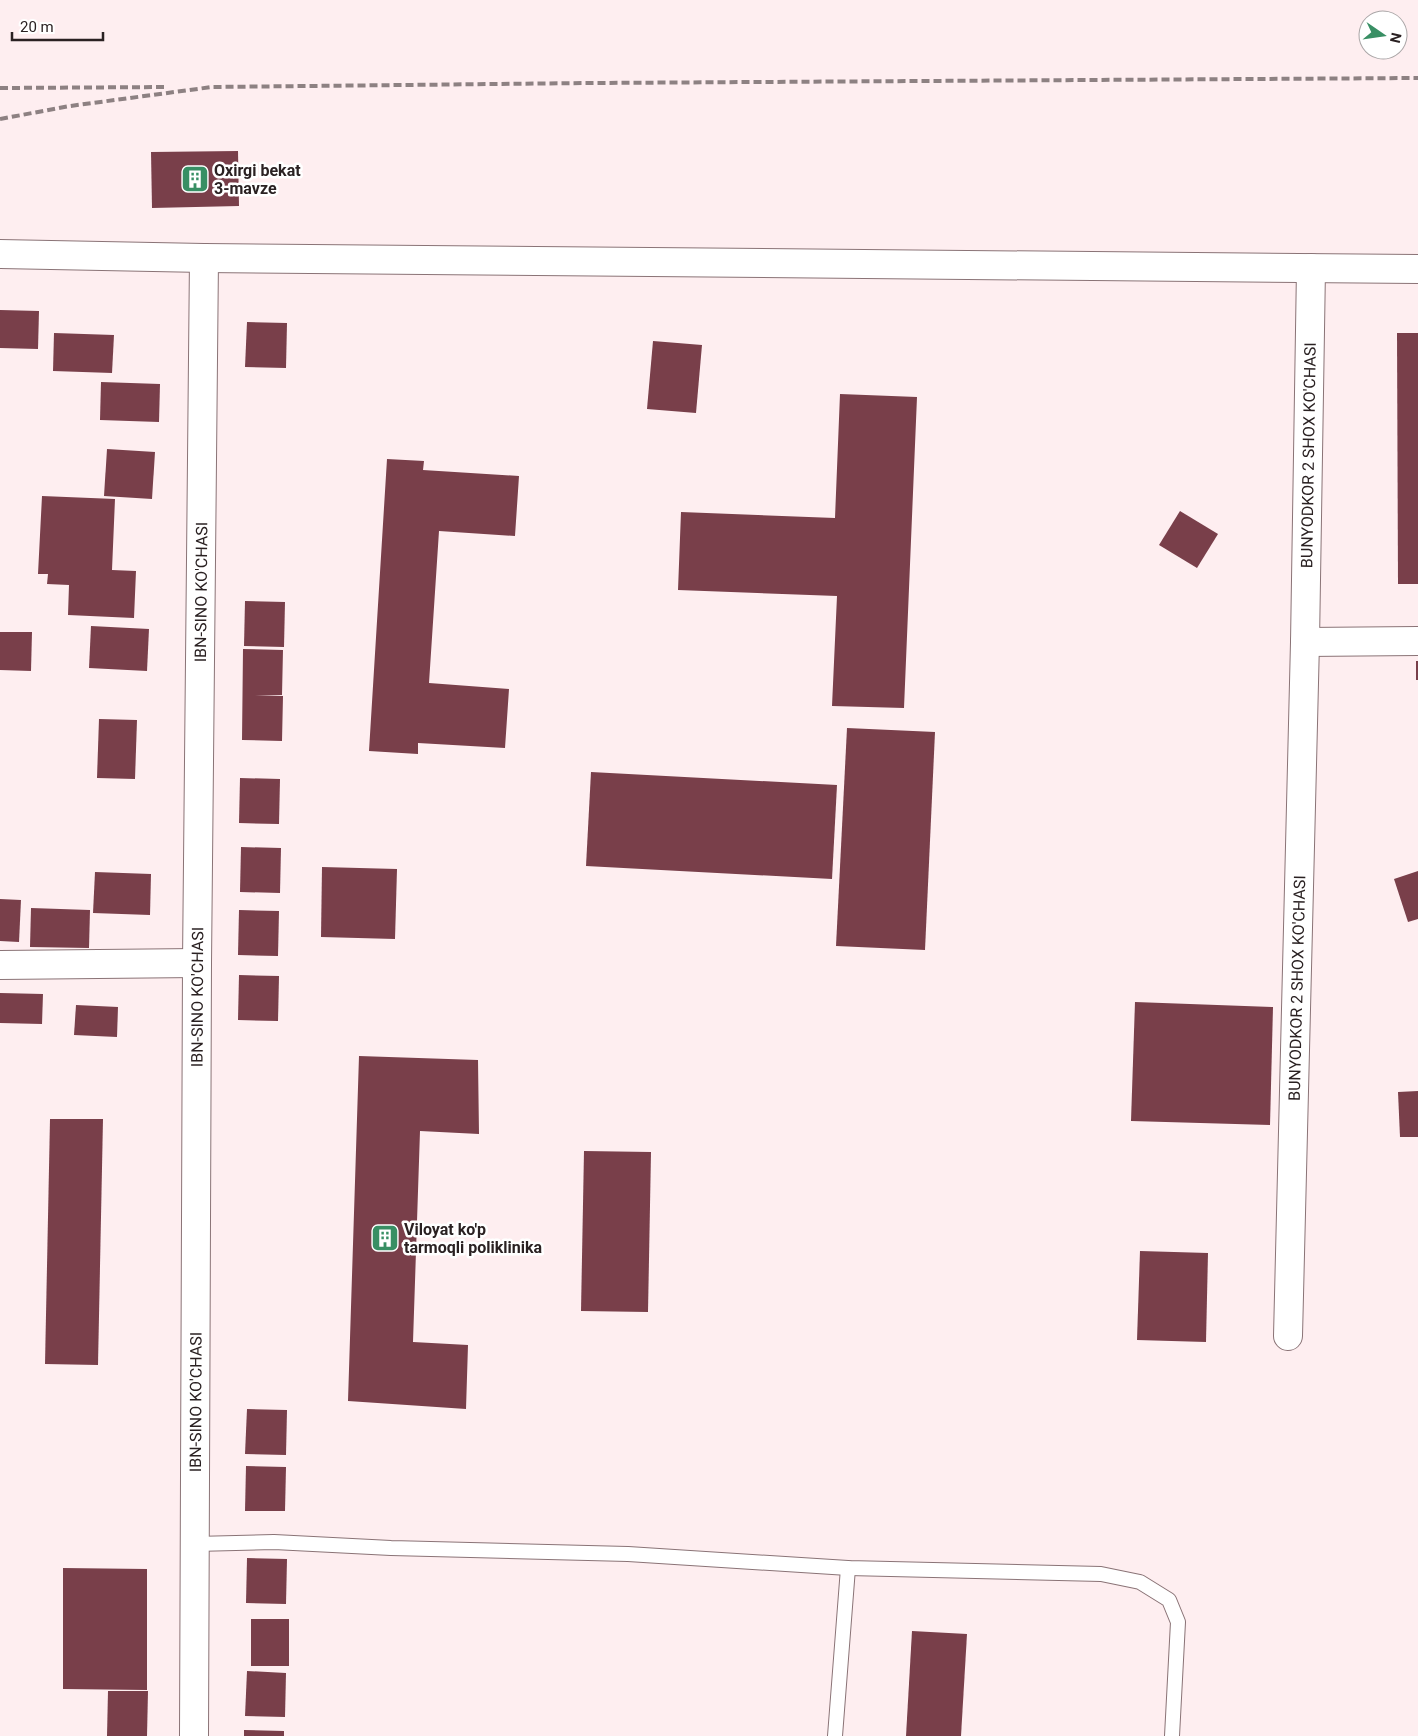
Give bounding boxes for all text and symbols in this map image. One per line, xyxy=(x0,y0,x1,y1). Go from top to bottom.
scale bar xyxy=(12,10,104,42)
north arrow xyxy=(1358,10,1408,60)
text: 20 m xyxy=(20,18,54,36)
text: N xyxy=(1387,31,1405,45)
place label: Oxirgi bekat 3-mavze xyxy=(214,161,301,198)
building icon: Oxirgi bekat 3-mavze xyxy=(180,164,210,194)
street label: BUNYODKOR 2 SHOX KO'CHASI xyxy=(1297,342,1319,568)
street label: IBN-SINO KO'CHASI xyxy=(190,522,211,662)
street label: BUNYODKOR 2 SHOX KO'CHASI xyxy=(1284,875,1309,1101)
street label: IBN-SINO KO'CHASI xyxy=(187,927,207,1067)
place label: Viloyat ko'p tarmoqli poliklinika xyxy=(404,1220,542,1257)
building icon: Viloyat ko'p tarmoqli poliklinika xyxy=(370,1223,400,1253)
street label: IBN-SINO KO'CHASI xyxy=(186,1332,205,1472)

